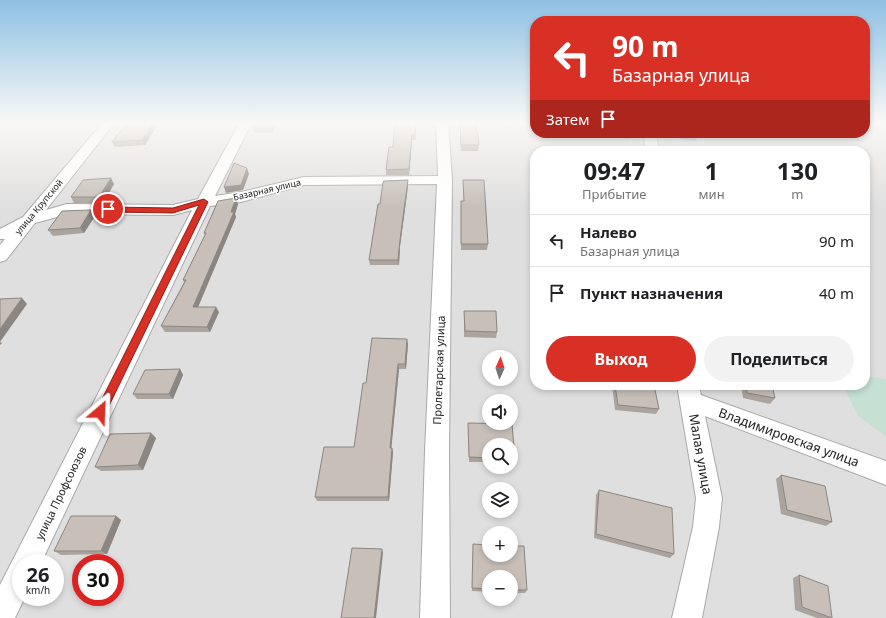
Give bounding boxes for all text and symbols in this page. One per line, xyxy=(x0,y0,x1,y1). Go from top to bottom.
text: 90 m xyxy=(612,27,679,65)
icon: left xyxy=(546,32,598,84)
text: Базарная улица xyxy=(612,63,750,87)
icon: arrive xyxy=(597,108,619,130)
text: Затем xyxy=(546,109,589,129)
text: 09:47 xyxy=(583,154,645,187)
text: 1 xyxy=(705,154,718,187)
text: 130 xyxy=(777,154,818,187)
street label: Базарная улица xyxy=(232,175,302,204)
street label: улица Крупской xyxy=(12,176,66,237)
text: Прибытие xyxy=(582,185,647,203)
text: мин xyxy=(699,185,725,203)
text: m xyxy=(791,185,803,203)
pin xyxy=(91,192,125,226)
icon: arrive xyxy=(97,198,119,220)
text: Налево xyxy=(580,222,637,242)
icon: left xyxy=(546,230,568,252)
text: 90 m xyxy=(819,231,854,251)
text: Базарная улица xyxy=(580,242,680,260)
icon: arrive xyxy=(546,282,568,304)
text: Пункт назначения xyxy=(580,283,723,303)
text: 40 m xyxy=(819,283,854,303)
street label: Пролетарская улица xyxy=(429,315,448,425)
button: Выход xyxy=(546,336,696,382)
button: Поделиться xyxy=(704,336,854,382)
north arrow xyxy=(482,350,518,386)
map controls xyxy=(482,350,518,606)
position arrow xyxy=(79,391,121,433)
button: sound xyxy=(482,394,518,430)
street label: Владимировская улица xyxy=(716,403,862,471)
street label: Малая улица xyxy=(685,412,717,496)
button: search xyxy=(482,438,518,474)
street label: улица Профсоюзов xyxy=(31,444,90,542)
button: layers xyxy=(482,482,518,518)
button: + xyxy=(482,526,518,562)
speed limit sign: 30 xyxy=(72,554,124,606)
text: 26 xyxy=(27,561,49,588)
button: − xyxy=(482,570,518,606)
text: km/h xyxy=(26,583,50,597)

